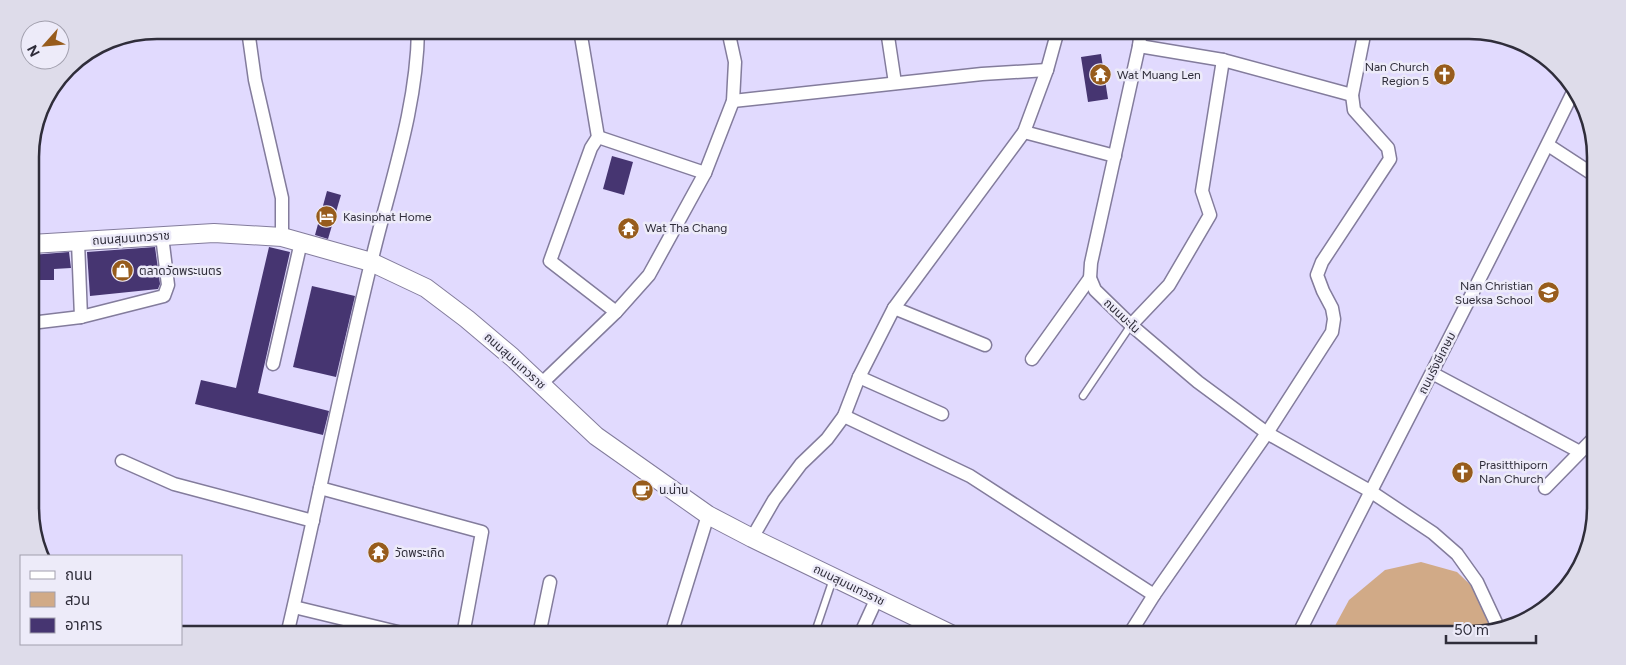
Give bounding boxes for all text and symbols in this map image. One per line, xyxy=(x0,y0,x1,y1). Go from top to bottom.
north arrow xyxy=(20,20,70,70)
text: N xyxy=(24,42,44,59)
place label: Nan Church Region 5 xyxy=(1365,60,1429,88)
church icon: Nan Church Region 5 xyxy=(1433,62,1457,86)
temple icon: Wat Muang Len xyxy=(1089,63,1113,87)
place label: Wat Muang Len xyxy=(1117,68,1201,82)
hotel icon: Kasinphat Home xyxy=(315,205,339,229)
place label: Kasinphat Home xyxy=(343,210,432,224)
temple icon: Wat Tha Chang xyxy=(617,216,641,240)
place label: Wat Tha Chang xyxy=(645,221,727,235)
street label: ถนนสุมนเทวราช xyxy=(92,228,170,248)
shop icon: ตลาดวัดพระเนตร xyxy=(111,259,135,283)
place label: ตลาดวัดพระเนตร xyxy=(139,264,222,278)
place label: Nan Christian Sueksa School xyxy=(1455,279,1533,307)
school or university icon: Nan Christian Sueksa School xyxy=(1537,281,1561,305)
street label: ถนนมะโน xyxy=(1101,296,1143,336)
street label: ถนนสุมนเทวราช xyxy=(481,330,549,392)
street label: ถนนรังษีเกษม xyxy=(1415,330,1459,396)
place label: Prasitthiporn Nan Church xyxy=(1479,458,1548,486)
church icon: Prasitthiporn Nan Church xyxy=(1451,460,1475,484)
cafe icon: น.น่าน xyxy=(631,478,655,502)
place label: น.น่าน xyxy=(659,483,688,497)
temple icon: วัดพระเกิด xyxy=(367,541,391,565)
place label: วัดพระเกิด xyxy=(395,546,445,560)
legend xyxy=(20,555,182,645)
street label: ถนนสุมนเทวราช xyxy=(811,562,887,608)
text: ถนน xyxy=(65,566,92,584)
text: สวน xyxy=(65,591,90,609)
scale bar xyxy=(1446,612,1536,644)
text: อาคาร xyxy=(65,616,102,634)
text: 50 m xyxy=(1454,621,1489,639)

